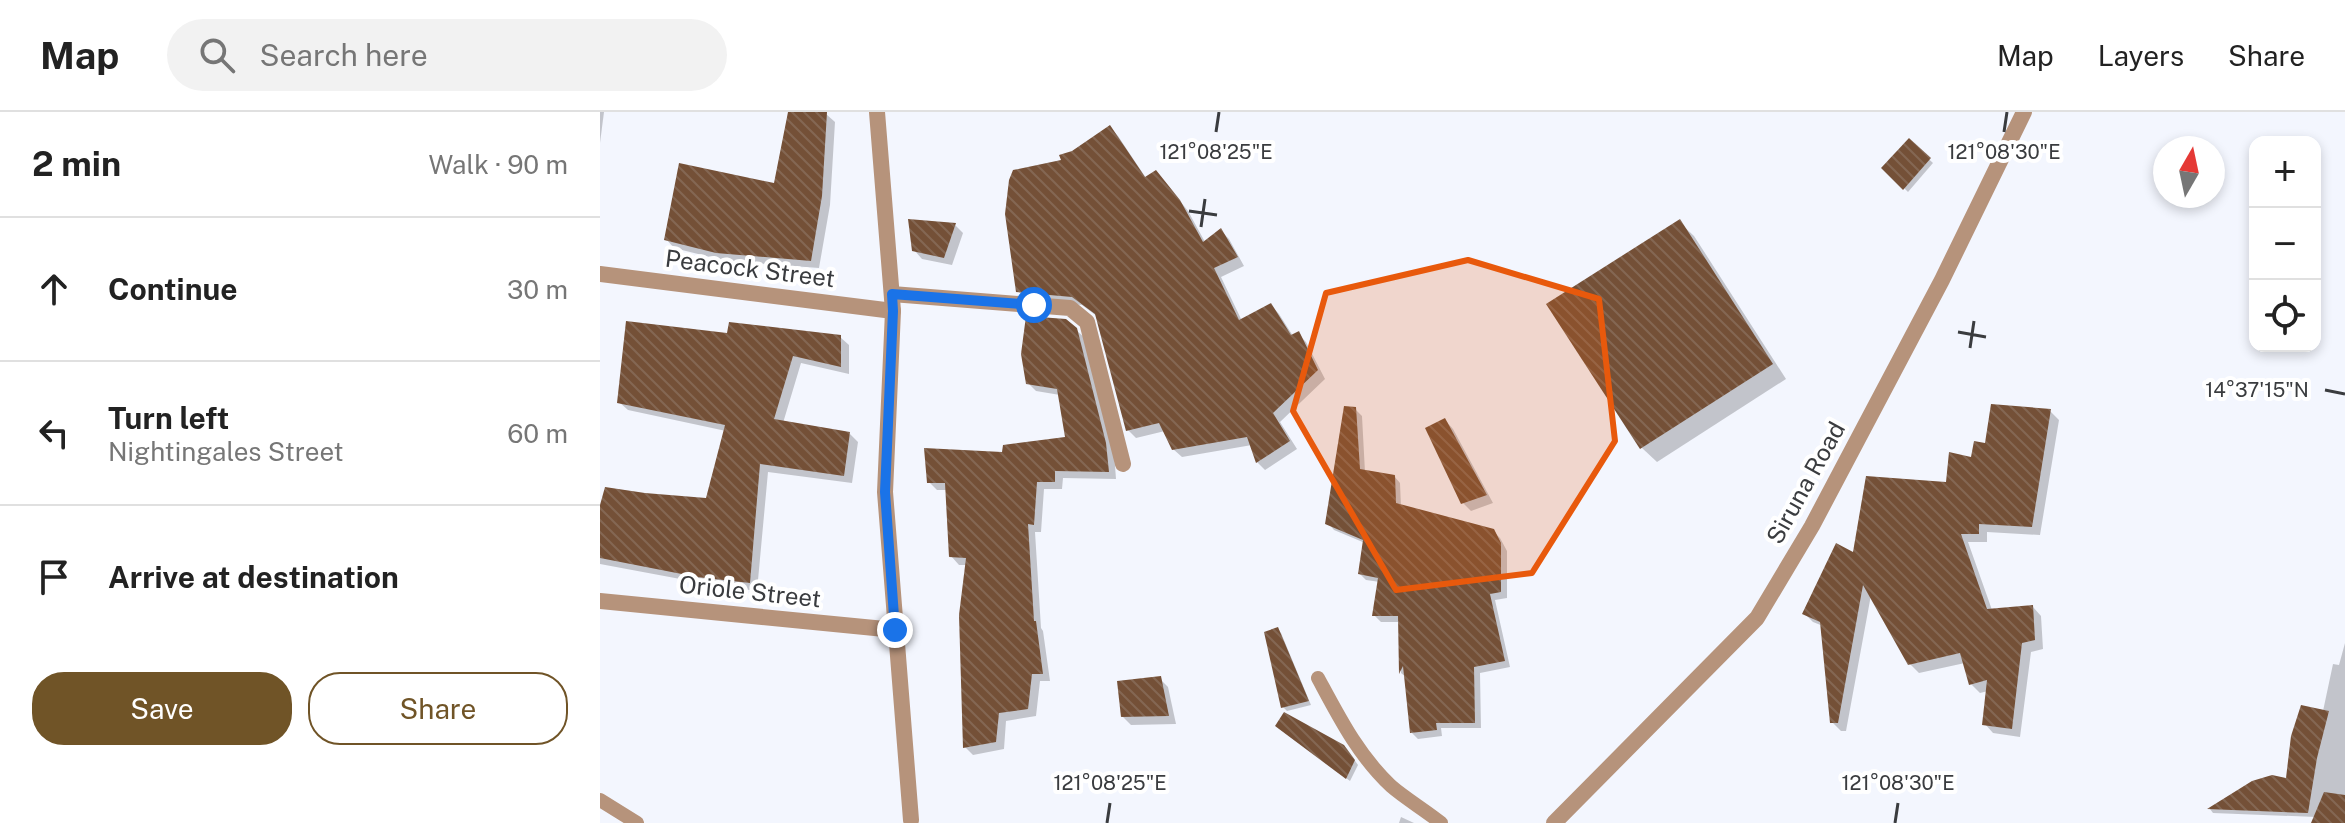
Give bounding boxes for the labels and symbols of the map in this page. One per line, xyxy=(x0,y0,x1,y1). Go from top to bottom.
north arrow xyxy=(2153,136,2225,208)
text: 121°08'25"E xyxy=(1159,140,1273,164)
text: 121°08'30"E xyxy=(1947,140,2061,164)
street label: Peacock Street xyxy=(664,244,837,292)
route start xyxy=(1016,287,1052,323)
text: 14°37'15"N xyxy=(2205,378,2309,402)
street label: Siruna Road xyxy=(1760,417,1850,549)
street label: Oriole Street xyxy=(678,570,822,612)
route end xyxy=(877,612,913,648)
text: 121°08'25"E xyxy=(1053,771,1167,795)
text: 121°08'30"E xyxy=(1841,771,1955,795)

